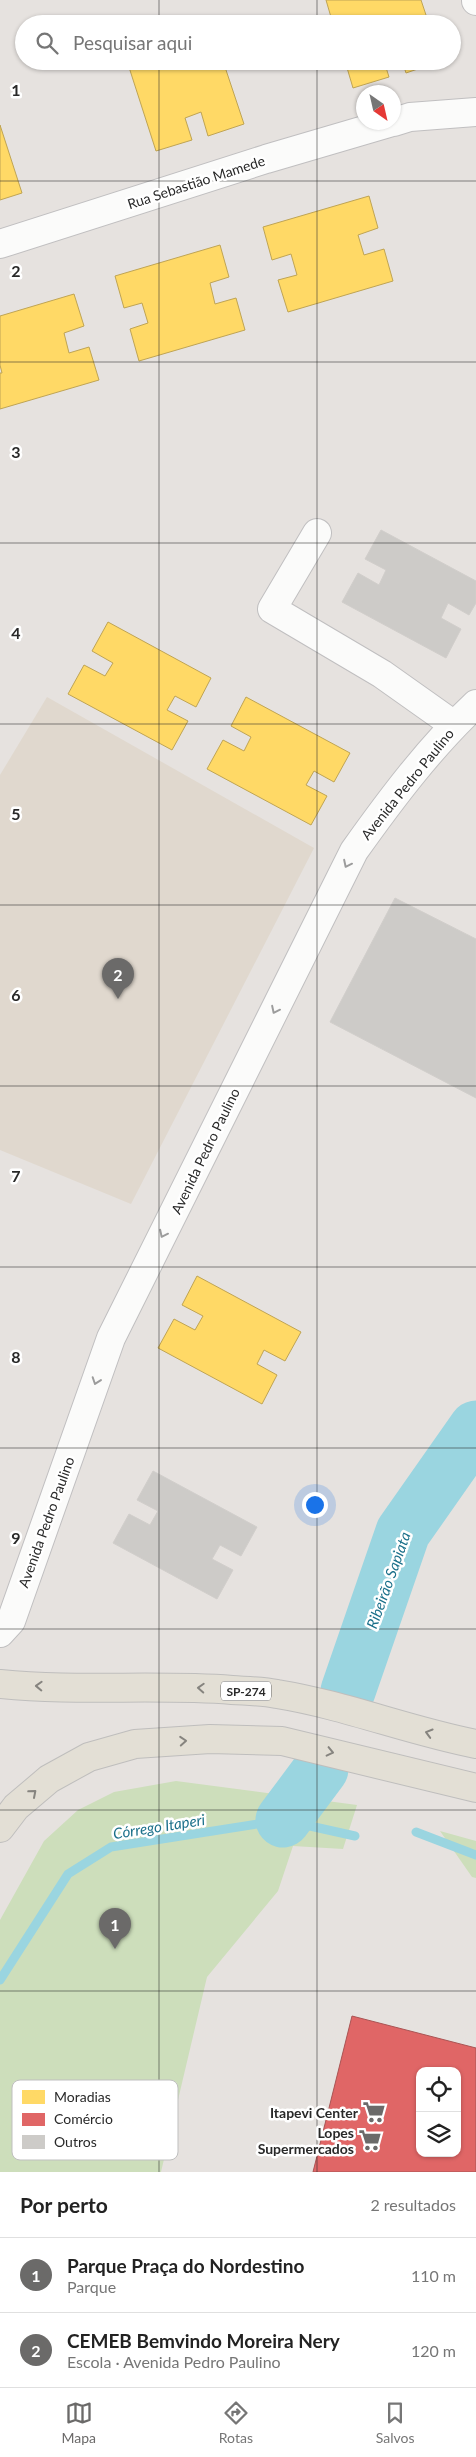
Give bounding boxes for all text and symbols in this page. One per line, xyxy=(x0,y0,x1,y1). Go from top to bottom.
search box xyxy=(15,15,461,70)
icon: search xyxy=(33,29,61,57)
text: Pesquisar aqui xyxy=(73,31,192,54)
text: 1 xyxy=(11,80,21,99)
north arrow xyxy=(356,85,401,130)
street label: Rua Sebastião Mamede xyxy=(125,152,267,212)
text: 2 xyxy=(11,261,21,280)
text: 3 xyxy=(11,442,21,461)
text: 4 xyxy=(11,623,21,642)
street label: Avenida Pedro Paulino xyxy=(357,725,457,843)
text: 5 xyxy=(11,804,21,823)
one-way arrow xyxy=(344,859,354,868)
pin: 2 xyxy=(102,958,134,999)
text: 6 xyxy=(11,985,21,1004)
one-way arrow xyxy=(271,1005,281,1014)
street label: Avenida Pedro Paulino xyxy=(167,1085,243,1217)
text: 7 xyxy=(11,1166,21,1185)
one-way arrow xyxy=(159,1228,169,1237)
text: 8 xyxy=(11,1347,21,1366)
one-way arrow xyxy=(91,1376,101,1385)
street label: Avenida Pedro Paulino xyxy=(14,1454,78,1590)
your location xyxy=(302,1492,328,1518)
text: 9 xyxy=(11,1528,21,1547)
water label: Ribeirão Sapiata xyxy=(362,1529,414,1631)
one-way arrow xyxy=(35,1681,43,1692)
road number: SP-274 xyxy=(221,1682,271,1700)
one-way arrow xyxy=(197,1683,205,1693)
one-way arrow xyxy=(425,1728,433,1738)
one-way arrow xyxy=(179,1736,187,1747)
one-way arrow xyxy=(325,1746,334,1757)
one-way arrow xyxy=(27,1789,36,1798)
water label: Córrego Itaperi xyxy=(112,1810,207,1842)
pin: 1 xyxy=(99,1908,131,1949)
map controls xyxy=(416,2067,461,2157)
button: locate xyxy=(416,2067,461,2112)
legend xyxy=(12,2080,178,2160)
text: Moradias xyxy=(54,2088,111,2105)
supermarket icon: Itapevi Center xyxy=(361,2099,387,2125)
place label: Itapevi Center xyxy=(270,2104,359,2121)
text: Comércio xyxy=(54,2110,113,2127)
button: layers xyxy=(416,2112,461,2157)
place label: Lopes Supermercados xyxy=(258,2124,354,2157)
supermarket icon: Lopes Supermercados xyxy=(357,2127,383,2153)
text: Outros xyxy=(54,2133,97,2150)
text: Por perto xyxy=(20,2192,108,2217)
text: 2 resultados xyxy=(370,2195,456,2214)
text: Parque Praça do Nordestino xyxy=(67,2254,304,2277)
text: 1 xyxy=(31,2266,41,2285)
text: 110 m xyxy=(411,2266,456,2285)
text: Parque xyxy=(67,2277,116,2296)
text: CEMEB Bemvindo Moreira Nery xyxy=(67,2329,340,2352)
text: 2 xyxy=(31,2341,41,2360)
text: 120 m xyxy=(411,2341,456,2360)
text: Escola · Avenida Pedro Paulino xyxy=(67,2352,281,2371)
tab: Mapa xyxy=(61,2399,96,2446)
tab: Rotas xyxy=(219,2399,253,2446)
tab: Salvos xyxy=(376,2399,415,2446)

